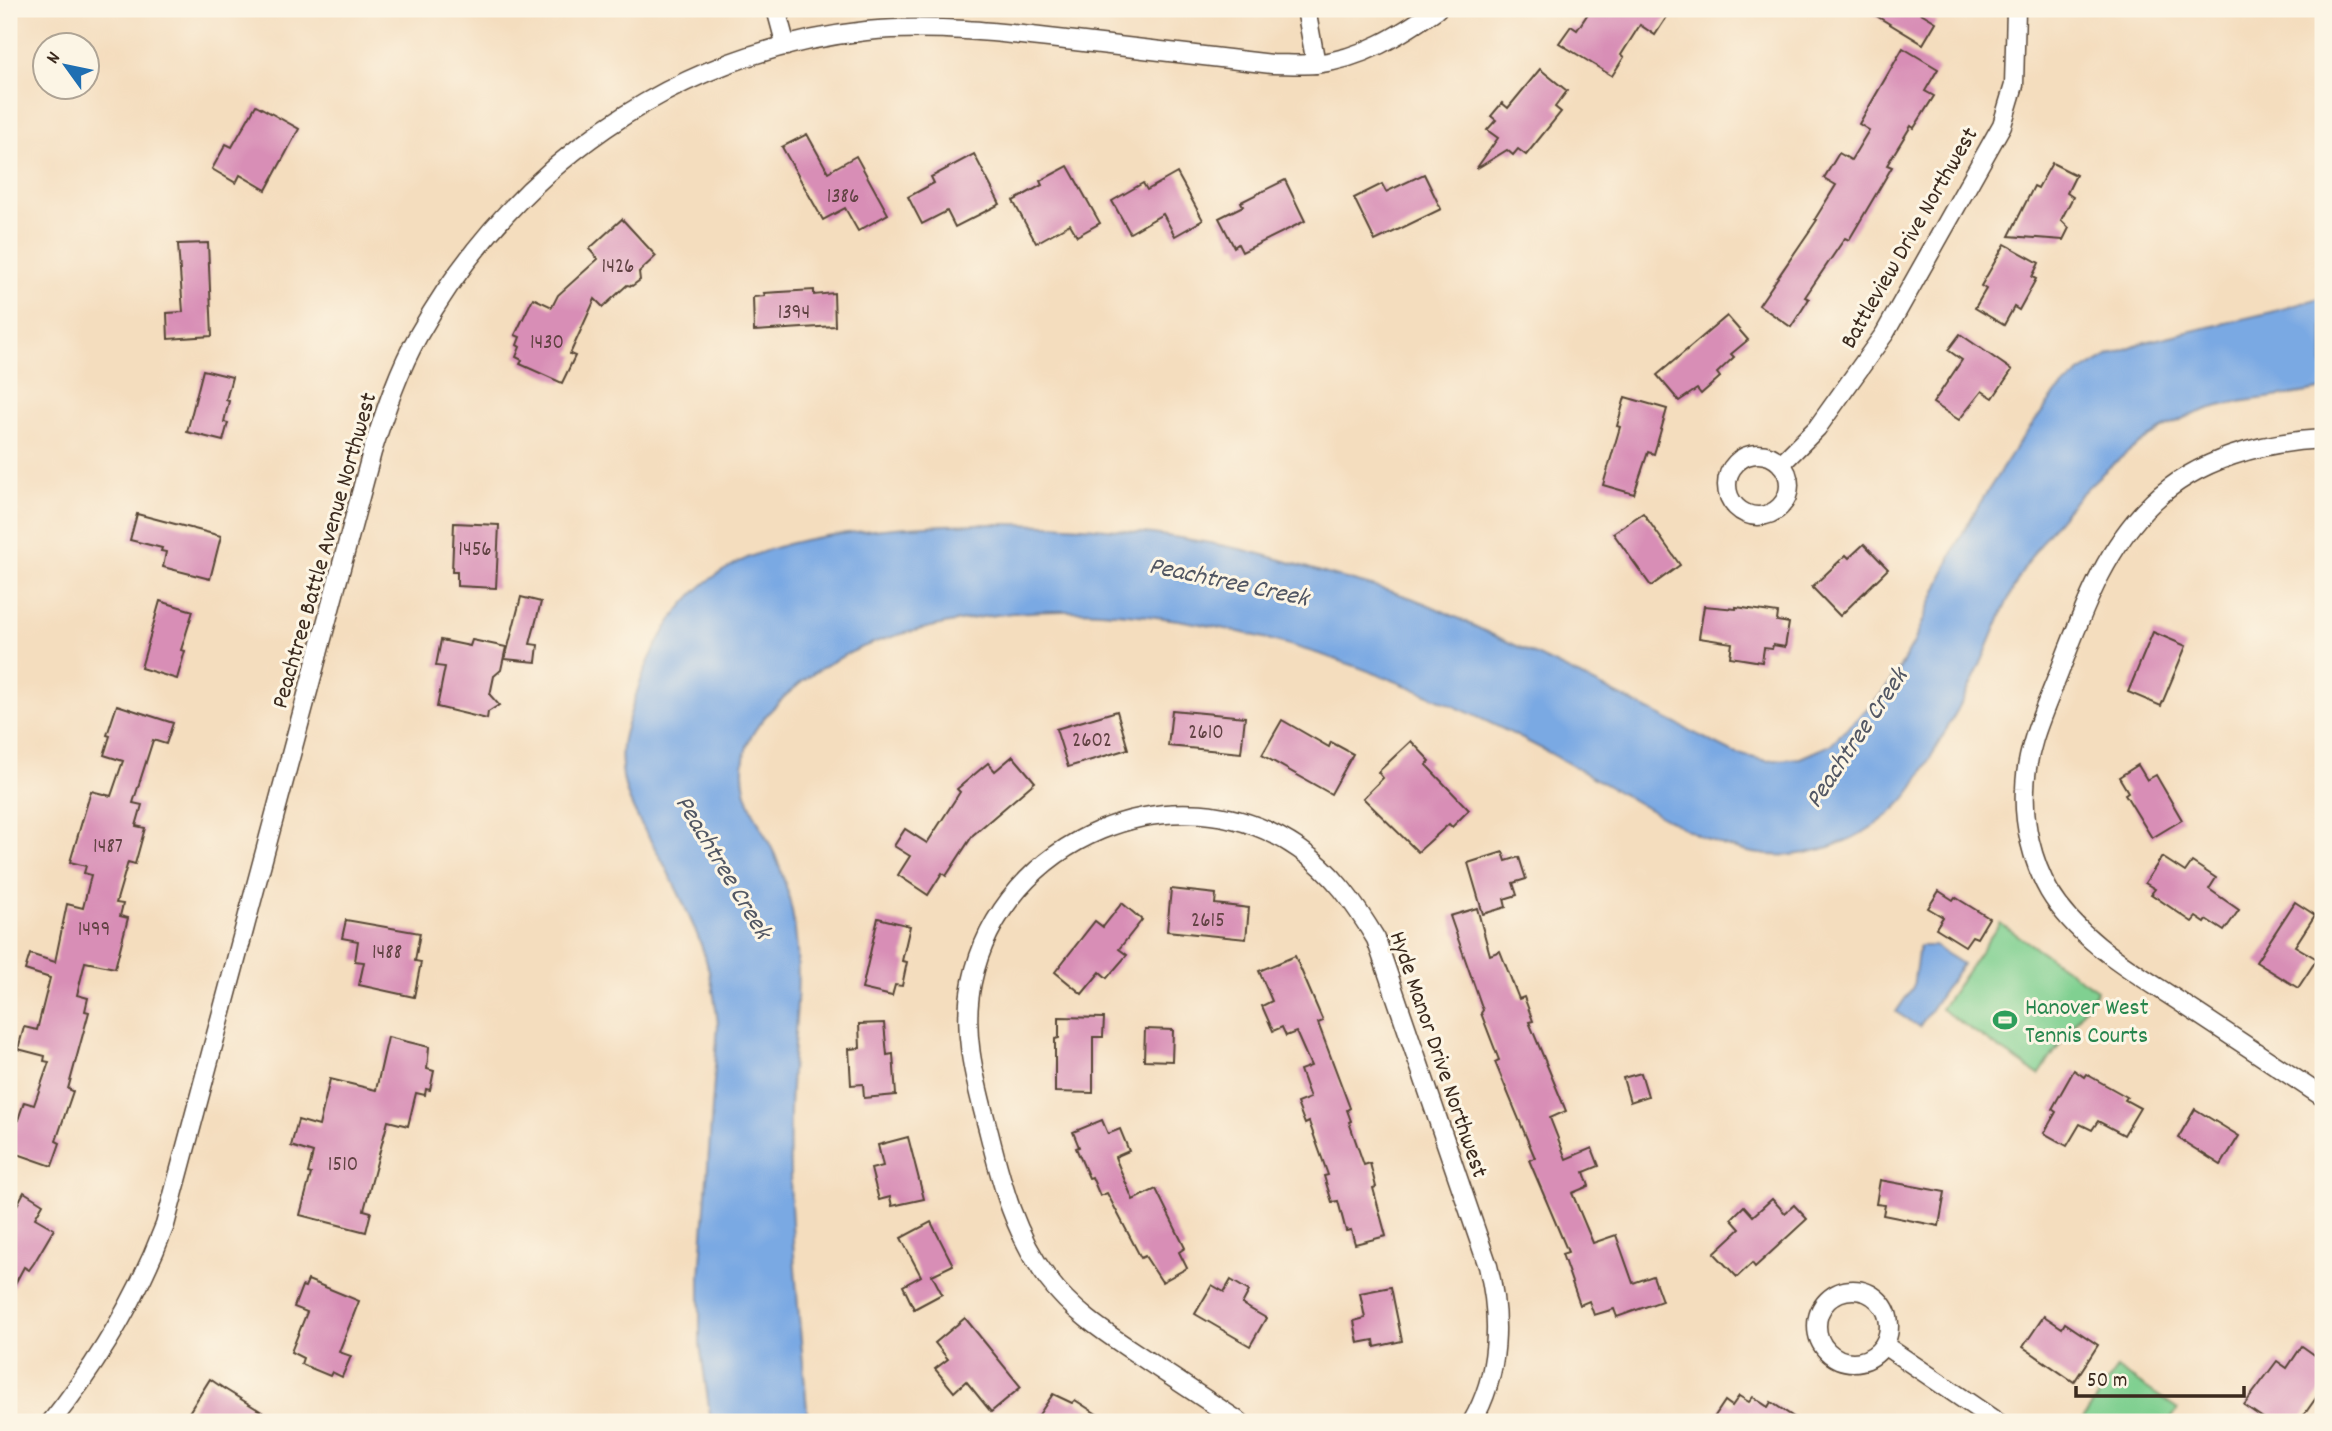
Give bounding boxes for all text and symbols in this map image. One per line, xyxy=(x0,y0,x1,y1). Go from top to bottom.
north arrow xyxy=(32,32,102,102)
text: N xyxy=(41,47,69,70)
street label: Battleview Drive Northwest xyxy=(1833,121,1988,355)
house number: 1386 xyxy=(827,183,859,213)
house number: 1426 xyxy=(602,253,634,283)
house number: 1394 xyxy=(778,299,810,329)
house number: 1430 xyxy=(530,329,564,359)
street label: Peachtree Battle Avenue Northwest xyxy=(264,389,387,713)
house number: 1456 xyxy=(458,536,492,566)
water label: Peachtree Creek xyxy=(1145,548,1314,619)
water label: Peachtree Creek xyxy=(1797,660,1920,816)
house number: 2610 xyxy=(1188,719,1224,749)
house number: 2602 xyxy=(1072,727,1112,757)
water label: Peachtree Creek xyxy=(664,789,781,949)
house number: 1487 xyxy=(93,833,123,863)
house number: 2615 xyxy=(1191,907,1225,937)
house number: 1499 xyxy=(78,916,110,946)
street label: Hyde Manor Drive Northwest xyxy=(1379,927,1495,1183)
house number: 1488 xyxy=(372,939,402,969)
place label: Hanover West Tennis Courts xyxy=(2025,992,2149,1054)
sports icon: Hanover West Tennis Courts xyxy=(1991,1006,2019,1034)
house number: 1510 xyxy=(328,1151,358,1181)
scale bar xyxy=(2076,1354,2244,1398)
text: 50 m xyxy=(2087,1367,2127,1397)

